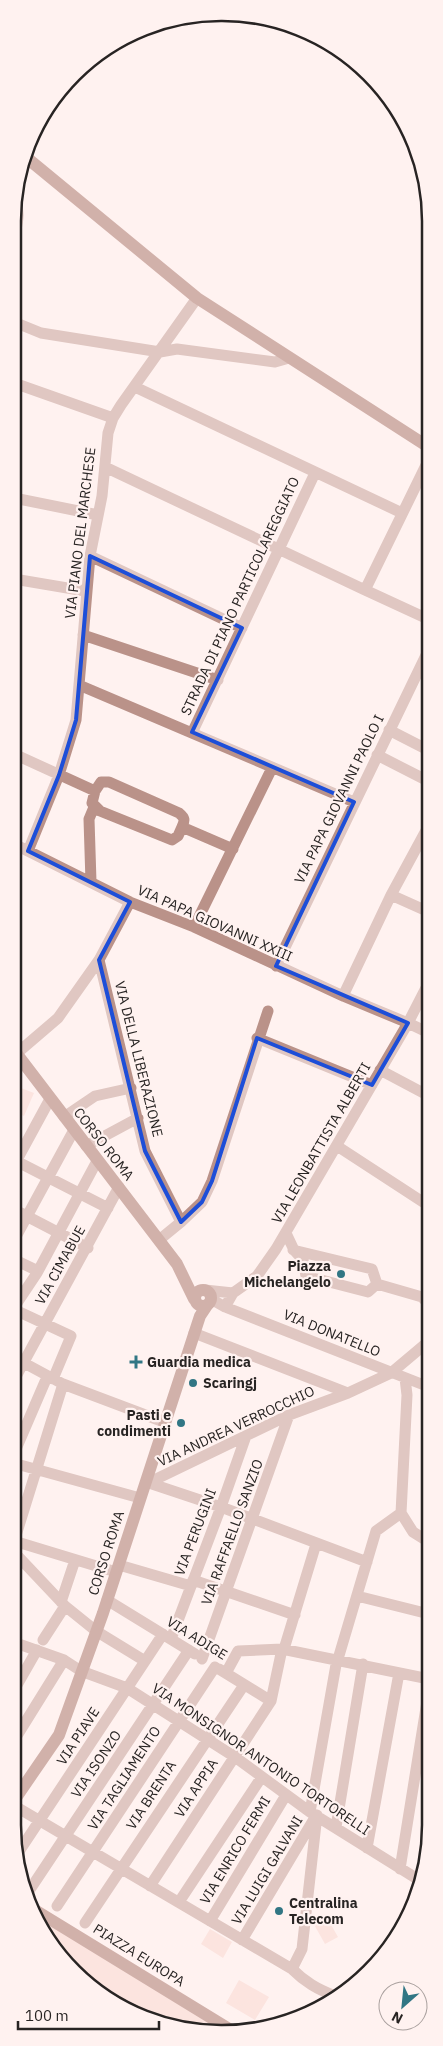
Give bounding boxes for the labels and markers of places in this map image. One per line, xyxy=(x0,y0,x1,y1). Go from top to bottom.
place label: Piazza Michelangelo xyxy=(244,1257,331,1291)
marker: Piazza Michelangelo xyxy=(335,1268,347,1280)
place label: Guardia medica xyxy=(147,1353,251,1371)
marker: Guardia medica xyxy=(129,1355,143,1369)
place label: Scaringj xyxy=(203,1374,257,1392)
marker: Scaringj xyxy=(187,1377,199,1389)
place label: Pasti e condimenti xyxy=(97,1406,171,1440)
marker: Pasti e condimenti xyxy=(175,1417,187,1429)
place label: Centralina Telecom xyxy=(289,1894,358,1928)
marker: Centralina Telecom xyxy=(273,1905,285,1917)

